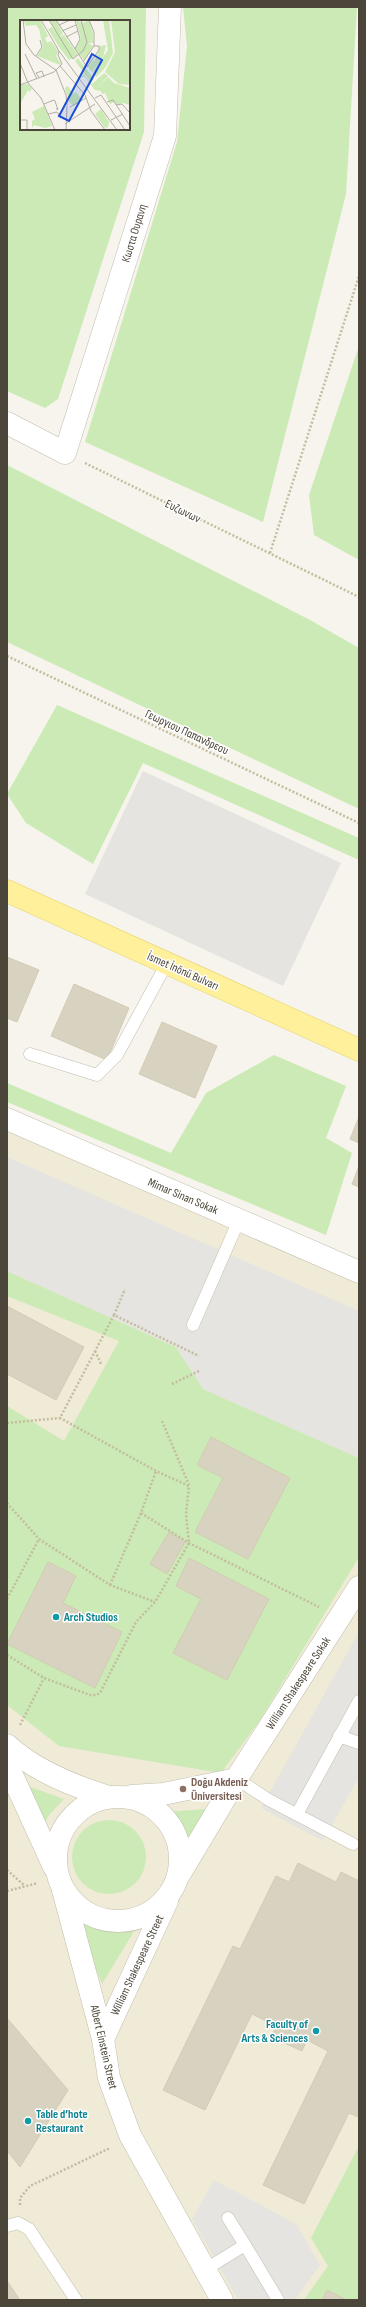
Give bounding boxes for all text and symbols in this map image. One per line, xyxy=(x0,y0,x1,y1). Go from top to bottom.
inset map xyxy=(20,20,130,130)
street label: Κωστα Ουρανη xyxy=(119,202,150,264)
street label: Ευζωνων xyxy=(163,496,203,527)
street label: Γεωργιου Παπανδρεου xyxy=(143,707,231,758)
street label: İsmet İnönü Bulvarı xyxy=(145,949,221,994)
street label: Mimar Sinan Sokak xyxy=(145,1175,221,1218)
place label: Arch Studios xyxy=(63,1610,118,1625)
marker: Arch Studios xyxy=(51,1612,61,1622)
street label: William Shakespeare Sokak xyxy=(263,1634,334,1733)
place label: Doğu Akdeniz Üniversitesi xyxy=(191,1775,248,1804)
marker: Doğu Akdeniz Üniversitesi xyxy=(178,1784,188,1794)
street label: William Shakespeare Street xyxy=(108,1912,168,2018)
street label: Albert Einstein Street xyxy=(86,2003,121,2091)
place label: Faculty of Arts & Sciences xyxy=(240,2017,308,2046)
marker: Faculty of Arts & Sciences xyxy=(311,2026,321,2036)
place label: Table d’hote Restaurant xyxy=(36,2107,88,2136)
marker: Table d’hote Restaurant xyxy=(23,2116,33,2126)

